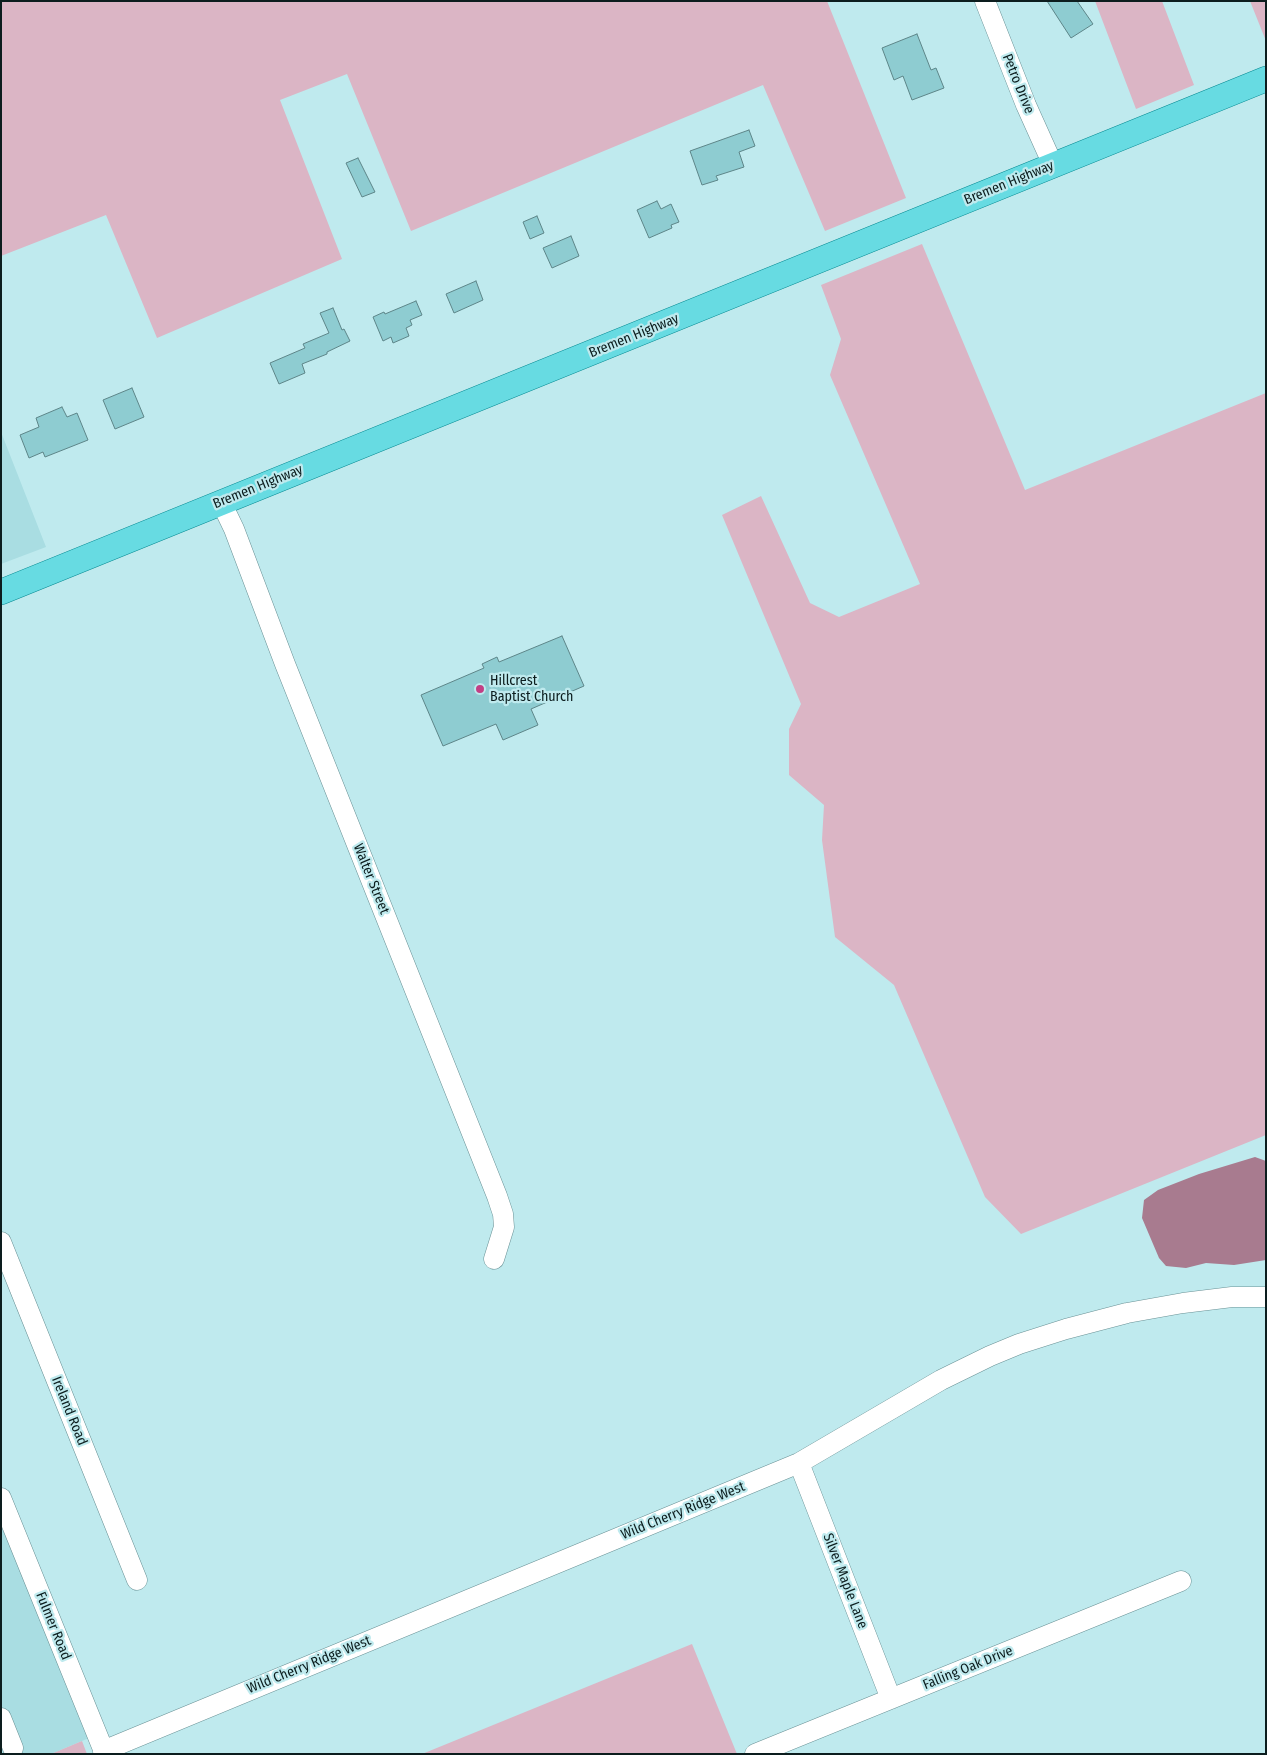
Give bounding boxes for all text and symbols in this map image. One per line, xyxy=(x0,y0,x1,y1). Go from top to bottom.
street label: Petro Drive xyxy=(998,52,1038,116)
street label: Bremen Highway xyxy=(962,157,1056,209)
street label: Bremen Highway xyxy=(587,310,681,362)
street label: Bremen Highway xyxy=(211,461,305,513)
place label: Hillcrest Baptist Church xyxy=(490,673,573,706)
marker: Hillcrest Baptist Church xyxy=(474,683,486,695)
street label: Walter Street xyxy=(349,841,393,917)
street label: Ireland Road xyxy=(48,1374,90,1448)
street label: Wild Cherry Ridge West xyxy=(619,1478,747,1544)
street label: Silver Maple Lane xyxy=(819,1531,871,1631)
street label: Fulmer Road xyxy=(32,1590,74,1662)
street label: Wild Cherry Ridge West xyxy=(245,1632,373,1698)
street label: Falling Oak Drive xyxy=(921,1642,1015,1694)

